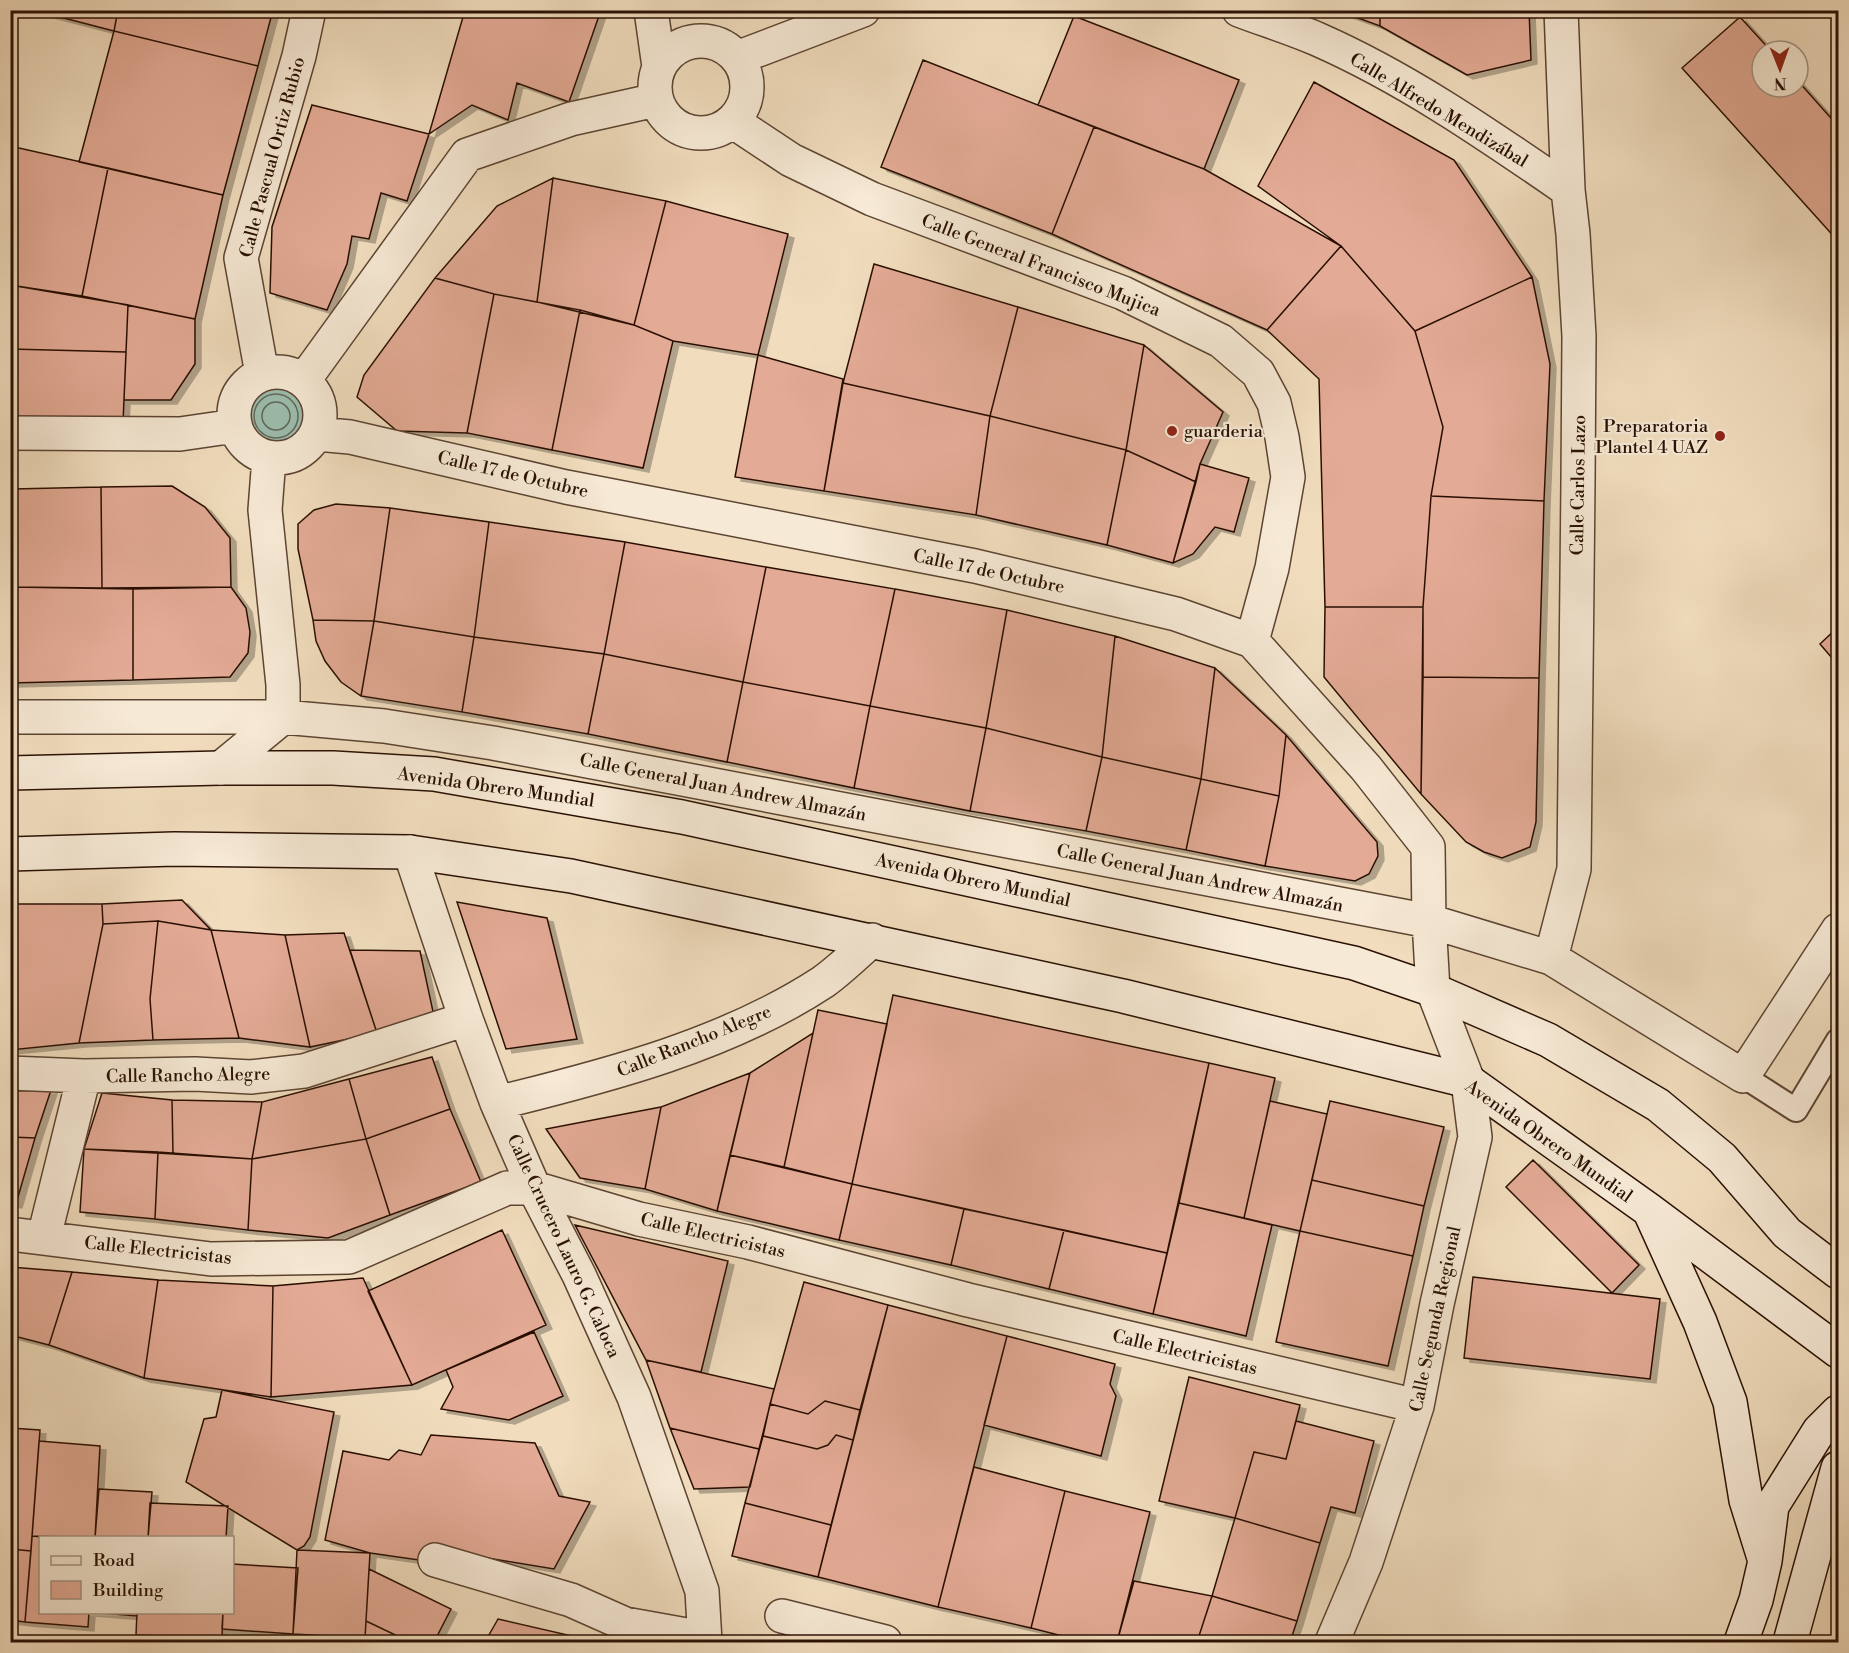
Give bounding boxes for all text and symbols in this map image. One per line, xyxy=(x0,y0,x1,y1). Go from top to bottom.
north arrow xyxy=(1750,39,1810,99)
street label: Calle Alfredo Mendizábal xyxy=(1345,48,1533,173)
street label: Calle Pascual Ortiz Rubio xyxy=(235,54,310,260)
text: N xyxy=(1773,73,1787,93)
street label: Calle General Francisco Mujica xyxy=(918,209,1164,322)
street label: Calle Carlos Lazo xyxy=(1566,414,1591,556)
place label: Preparatoria Plantel 4 UAZ xyxy=(1595,415,1709,459)
place label: guarderia xyxy=(1184,420,1264,443)
marker: guarderia xyxy=(1165,424,1179,438)
marker: Preparatoria Plantel 4 UAZ xyxy=(1713,429,1727,443)
street label: Calle 17 de Octubre xyxy=(435,446,591,503)
street label: Calle 17 de Octubre xyxy=(911,544,1067,599)
street label: Calle General Juan Andrew Almazán xyxy=(578,748,868,827)
street label: Avenida Obrero Mundial xyxy=(395,762,597,813)
street label: Calle General Juan Andrew Almazán xyxy=(1055,839,1345,918)
street label: Avenida Obrero Mundial xyxy=(872,848,1073,913)
street label: Calle Rancho Alegre xyxy=(614,1000,775,1083)
street label: Calle Rancho Alegre xyxy=(106,1063,270,1088)
street label: Avenida Obrero Mundial xyxy=(1460,1074,1637,1208)
street label: Calle Crucero Lauro G. Caloca xyxy=(502,1131,626,1363)
street label: Calle Electricistas xyxy=(638,1208,788,1263)
street label: Calle Segunda Regional xyxy=(1405,1223,1467,1414)
street label: Calle Electricistas xyxy=(83,1231,233,1270)
street label: Calle Electricistas xyxy=(1110,1325,1260,1380)
legend xyxy=(39,1536,234,1614)
text: Road xyxy=(93,1549,136,1572)
text: Building xyxy=(92,1579,164,1602)

